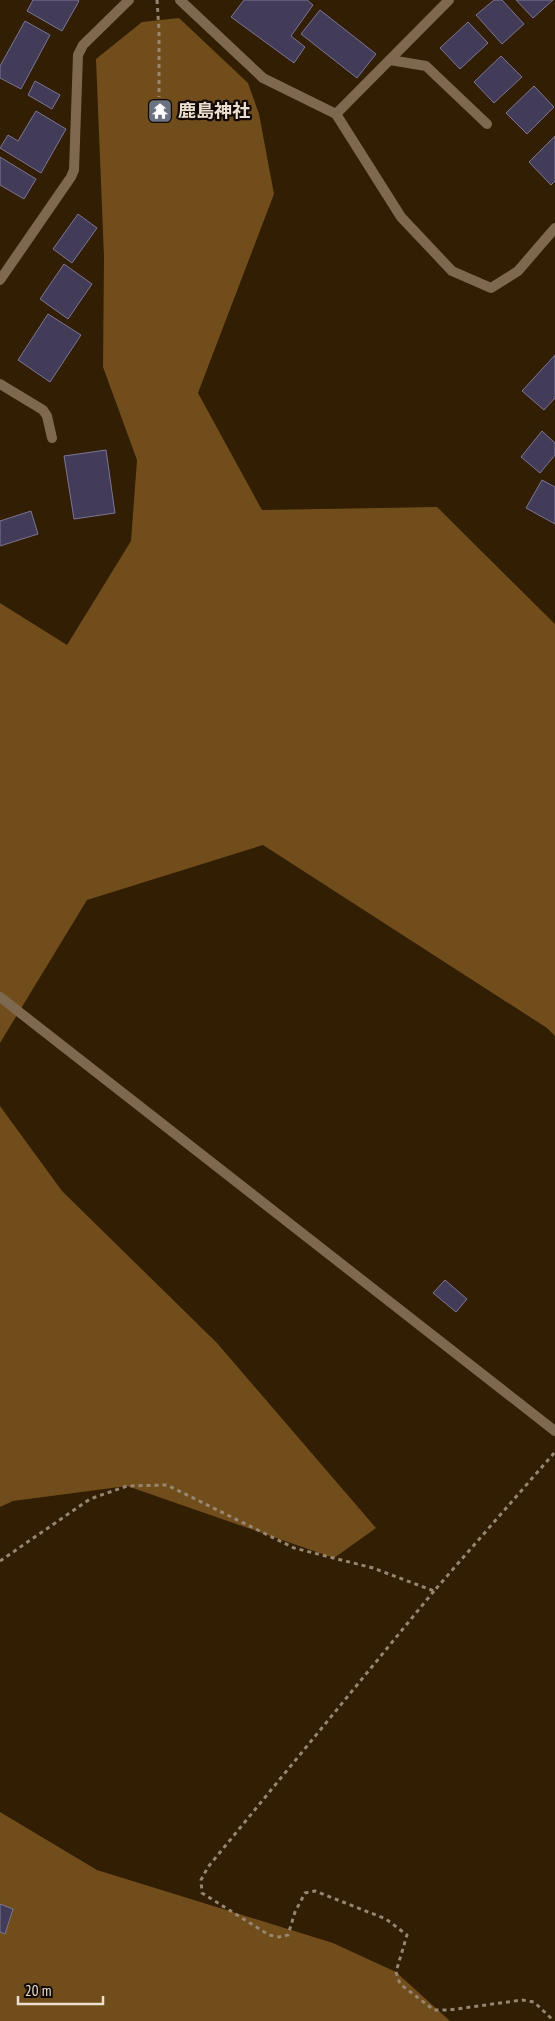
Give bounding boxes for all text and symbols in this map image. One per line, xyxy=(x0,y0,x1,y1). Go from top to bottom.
temple icon: 鹿島神社 xyxy=(147,98,173,124)
place label: 鹿島神社 xyxy=(178,99,250,122)
scale bar xyxy=(18,1974,102,2006)
text: 20 m xyxy=(25,1981,51,2000)

